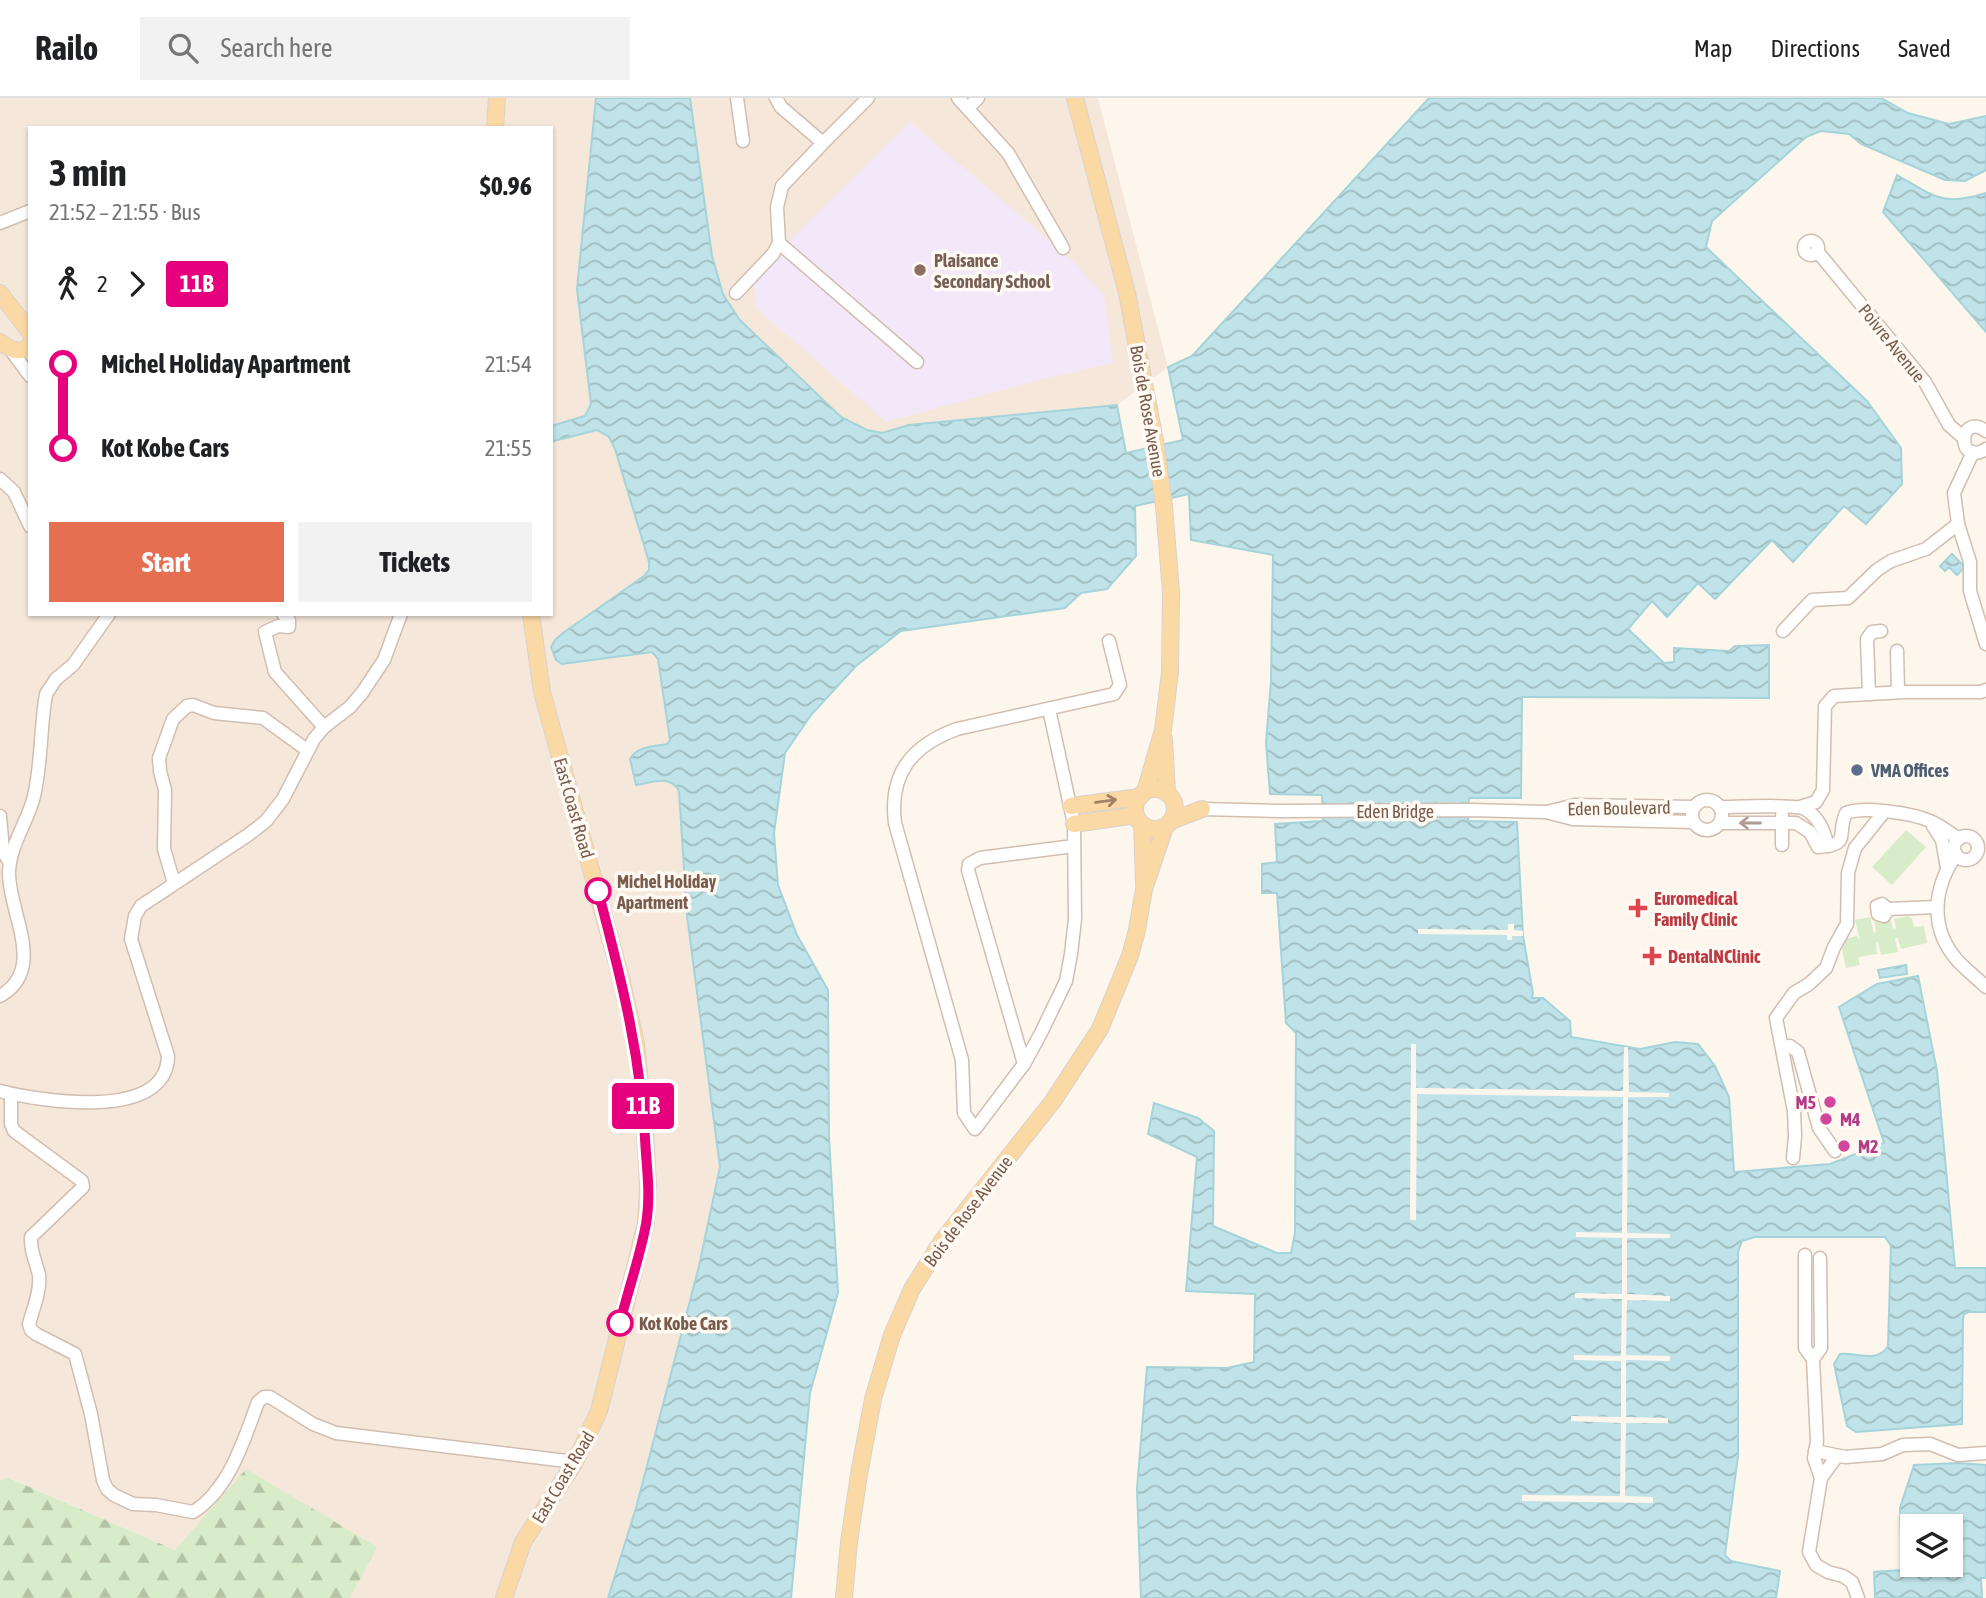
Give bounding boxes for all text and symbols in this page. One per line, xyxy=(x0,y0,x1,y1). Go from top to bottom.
search box xyxy=(140,17,630,80)
text: Railo xyxy=(35,29,98,67)
icon: search xyxy=(164,29,202,67)
text: Search here xyxy=(220,33,333,63)
text: Map xyxy=(1694,35,1732,62)
text: Directions xyxy=(1770,35,1860,62)
text: Saved xyxy=(1898,35,1951,62)
text: 3 min xyxy=(49,151,127,194)
text: $0.96 xyxy=(480,171,532,201)
text: 21:52 – 21:55 · Bus xyxy=(49,199,201,225)
place label: Plaisance Secondary School xyxy=(934,250,1050,292)
marker: Plaisance Secondary School xyxy=(912,262,928,278)
icon: walk xyxy=(49,265,87,303)
icon: forward xyxy=(118,265,156,303)
text: 11B xyxy=(180,270,214,297)
text: 2 xyxy=(97,271,108,297)
street label: Poivre Avenue xyxy=(1854,300,1930,386)
street label: Bois de Rose Avenue xyxy=(1126,343,1170,479)
text: Michel Holiday Apartment xyxy=(101,349,350,379)
text: 21:54 xyxy=(485,351,532,377)
text: Kot Kobe Cars xyxy=(101,433,229,463)
text: 21:55 xyxy=(485,435,532,461)
button: Start xyxy=(49,522,284,602)
button: Tickets xyxy=(298,522,532,602)
street label: East Coast Road xyxy=(550,755,598,861)
place label: VMA Offices xyxy=(1870,760,1949,781)
marker: VMA Offices xyxy=(1849,762,1865,778)
one-way arrow xyxy=(1094,794,1116,807)
street label: Eden Boulevard xyxy=(1567,797,1671,819)
street label: Eden Bridge xyxy=(1356,801,1434,822)
one-way arrow xyxy=(1739,816,1762,830)
place label: Michel Holiday Apartment xyxy=(616,871,717,913)
marker: Michel Holiday Apartment xyxy=(585,878,611,904)
place label: Euromedical Family Clinic xyxy=(1654,888,1738,930)
marker: Euromedical Family Clinic xyxy=(1628,898,1648,918)
marker: DentalNClinic xyxy=(1642,946,1662,966)
place label: DentalNClinic xyxy=(1668,946,1761,967)
line badge: 11B xyxy=(603,1083,683,1129)
text: 11B xyxy=(626,1092,660,1119)
place label: M5 xyxy=(1795,1092,1816,1113)
marker: M5 xyxy=(1822,1094,1838,1110)
place label: M4 xyxy=(1840,1109,1861,1130)
marker: M4 xyxy=(1818,1111,1834,1127)
place label: M2 xyxy=(1858,1136,1879,1157)
marker: M2 xyxy=(1836,1138,1852,1154)
street label: Bois de Rose Avenue xyxy=(919,1151,1017,1271)
marker: Kot Kobe Cars xyxy=(607,1310,633,1336)
place label: Kot Kobe Cars xyxy=(639,1313,728,1334)
street label: East Coast Road xyxy=(527,1427,599,1527)
map controls xyxy=(1900,1514,1963,1577)
button: layers xyxy=(1900,1514,1963,1577)

